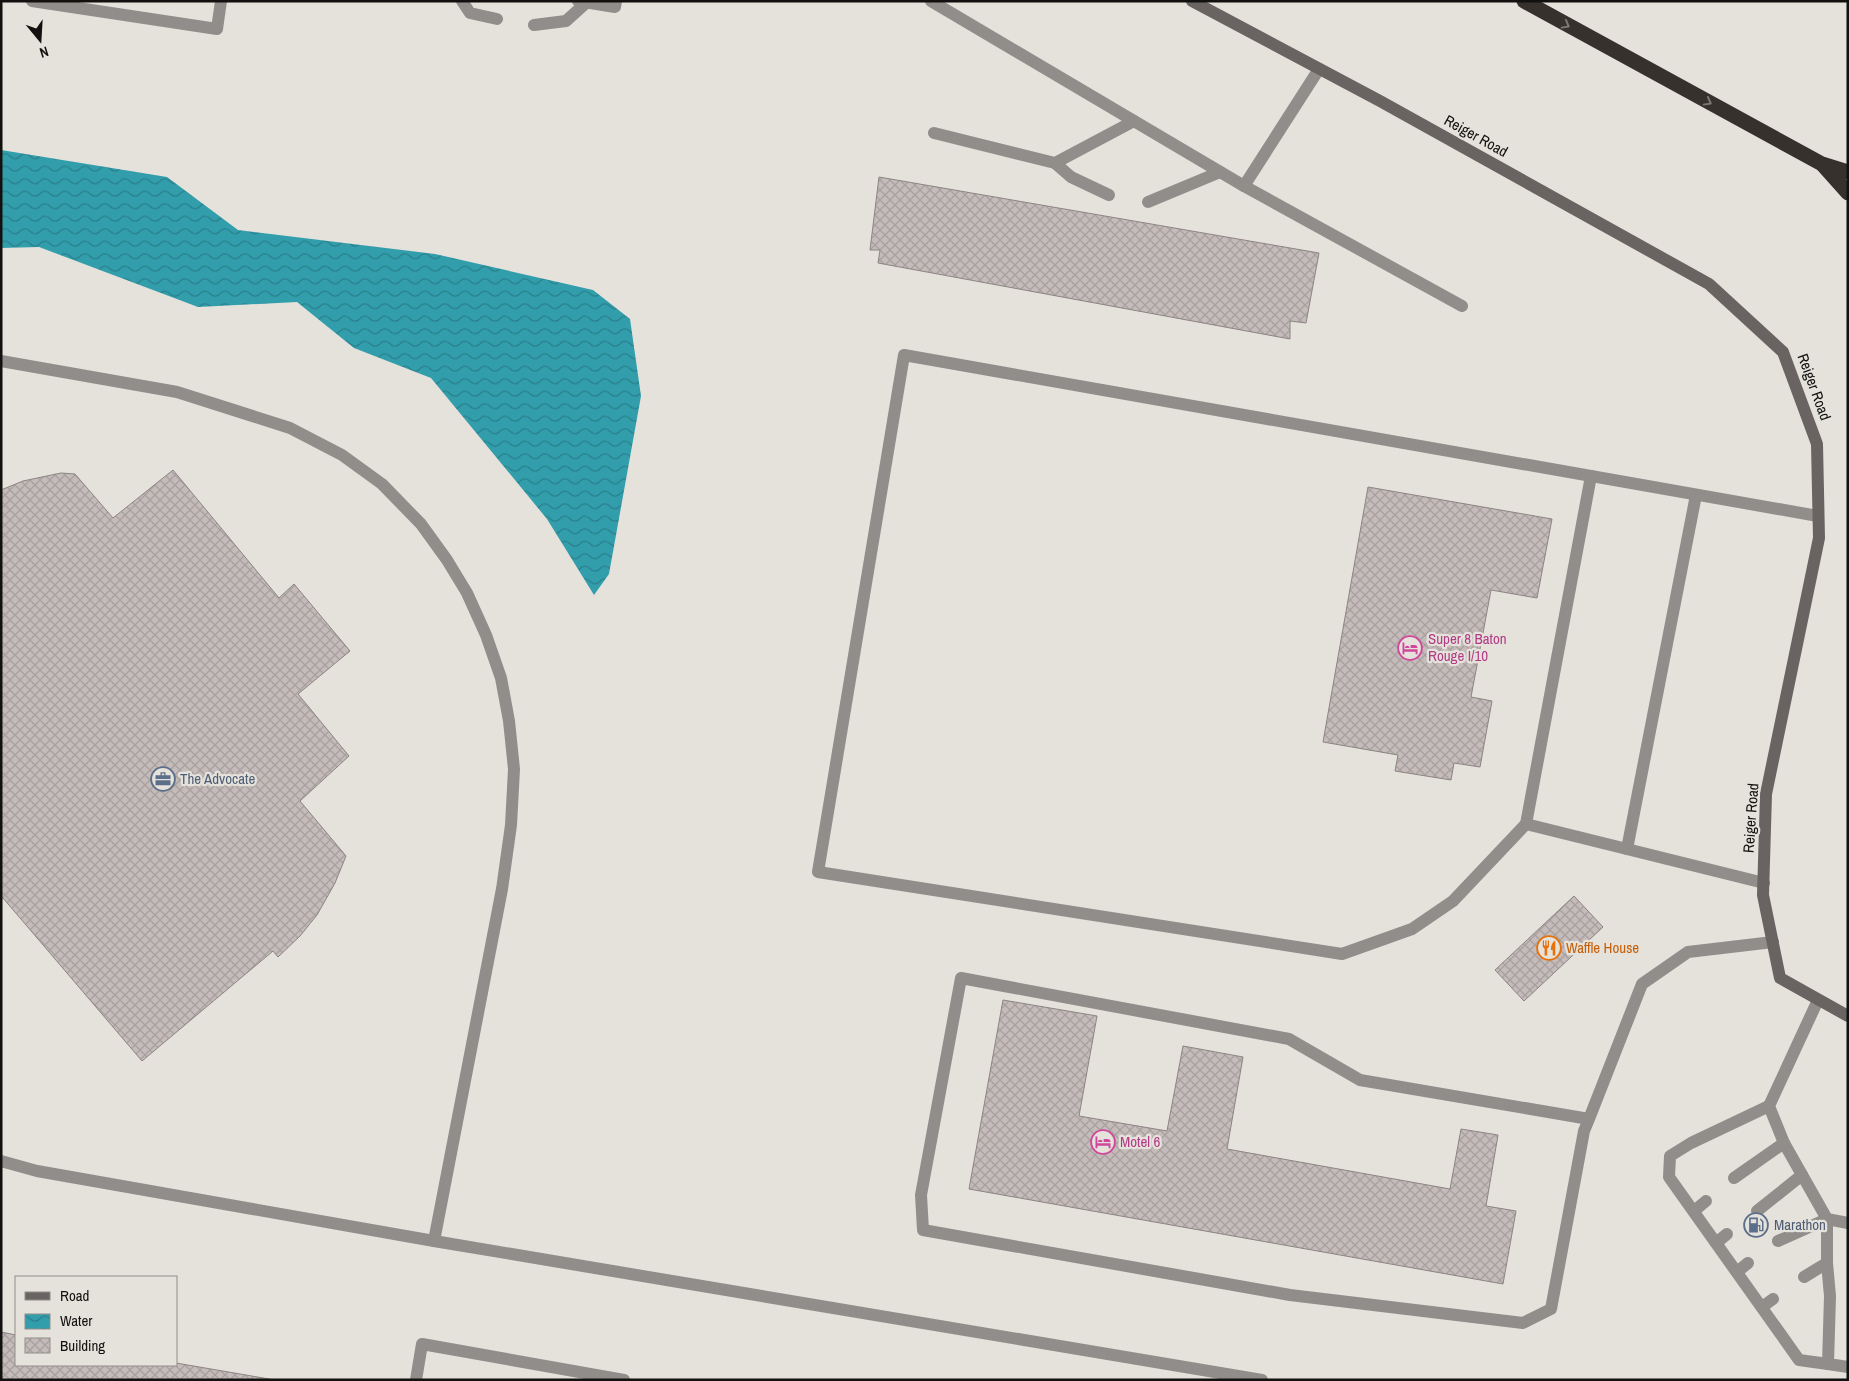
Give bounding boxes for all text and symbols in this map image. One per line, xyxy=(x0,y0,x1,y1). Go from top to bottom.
north arrow xyxy=(15,15,65,65)
one-way arrow xyxy=(1561,18,1570,28)
text: N xyxy=(37,43,51,62)
one-way arrow xyxy=(1703,96,1712,106)
street label: Reiger Road xyxy=(1441,109,1512,162)
street label: Reiger Road xyxy=(1793,350,1836,423)
place label: Super 8 Baton Rouge I/10 xyxy=(1428,628,1507,666)
hotel icon: Super 8 Baton Rouge I/10 xyxy=(1397,635,1423,661)
office icon: The Advocate xyxy=(150,766,176,792)
place label: The Advocate xyxy=(180,768,255,789)
street label: Reiger Road xyxy=(1738,782,1763,853)
restaurant icon: Waffle House xyxy=(1536,935,1562,961)
place label: Waffle House xyxy=(1566,937,1639,958)
hotel icon: Motel 6 xyxy=(1090,1129,1116,1155)
place label: Motel 6 xyxy=(1120,1131,1160,1152)
fuel station icon: Marathon xyxy=(1743,1212,1769,1238)
place label: Marathon xyxy=(1774,1214,1826,1235)
legend xyxy=(15,1276,178,1366)
text: Road xyxy=(60,1285,89,1306)
text: Water xyxy=(60,1310,92,1331)
text: Building xyxy=(60,1335,105,1356)

